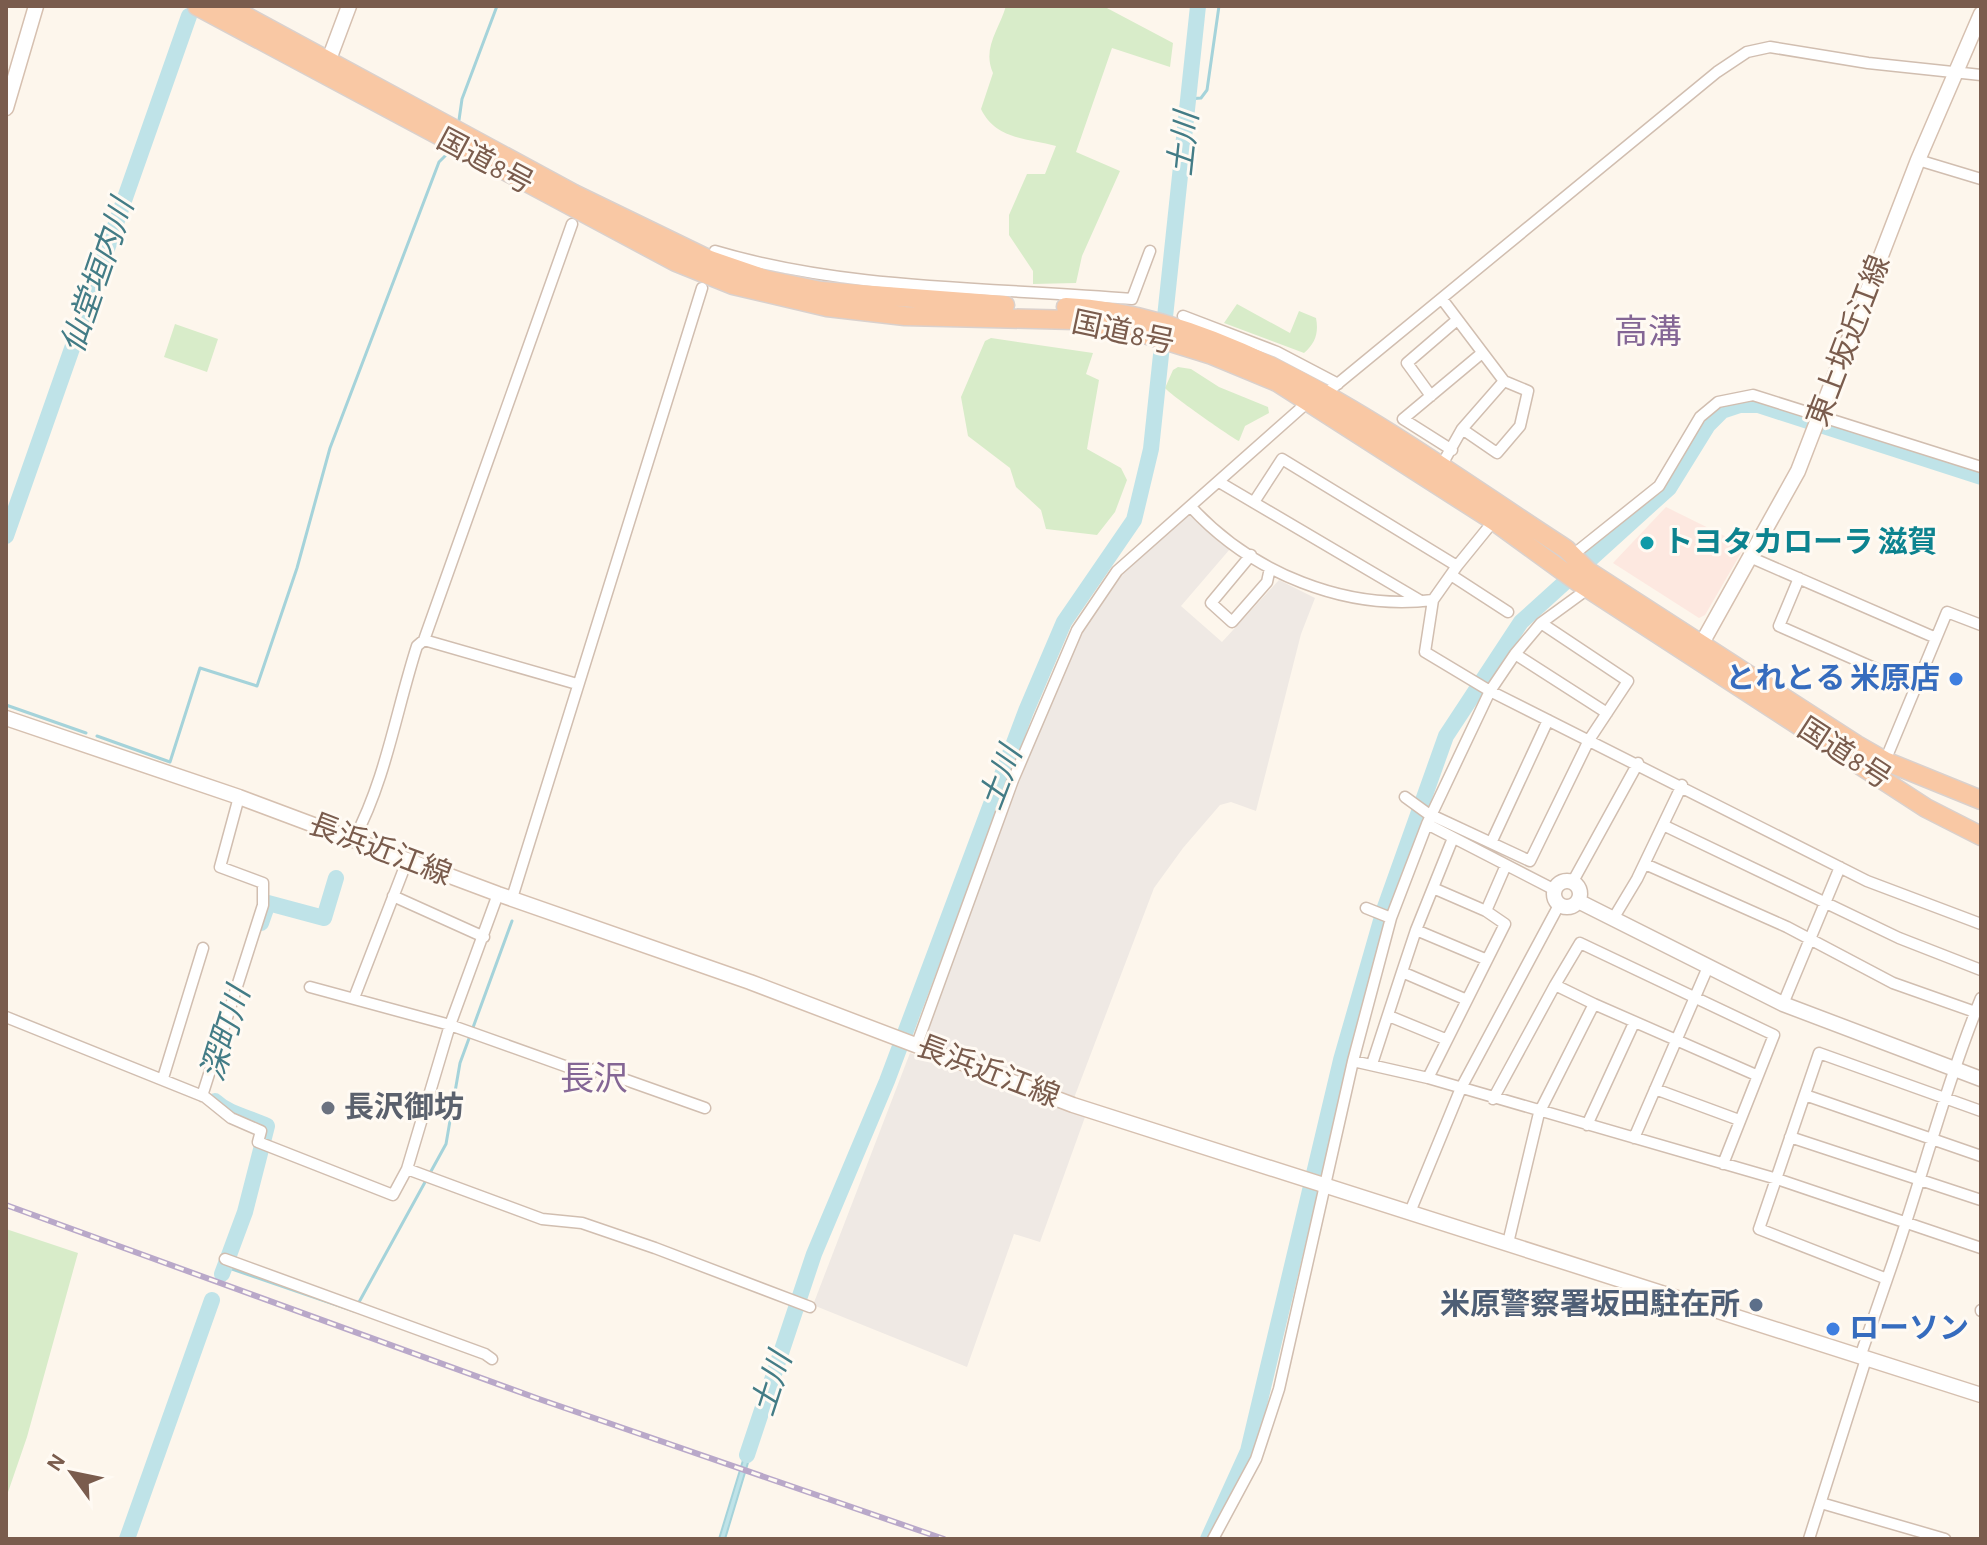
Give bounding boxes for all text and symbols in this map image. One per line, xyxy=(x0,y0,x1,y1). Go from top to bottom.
water label: 土川 xyxy=(1164,107,1204,178)
street label: 国道8号 xyxy=(432,123,539,200)
water label: 仙堂垣内川 xyxy=(56,192,140,357)
street label: 東上坂近江線 xyxy=(1801,251,1895,430)
street label: 国道8号 xyxy=(1069,307,1177,359)
district label: 高溝 xyxy=(1614,314,1682,350)
place label: トヨタカローラ 滋賀 xyxy=(1663,526,1938,558)
marker: トヨタカローラ 滋賀 xyxy=(1638,534,1656,552)
place label: とれとる 米原店 xyxy=(1725,662,1940,694)
marker: とれとる 米原店 xyxy=(1947,670,1965,688)
street label: 国道8号 xyxy=(1792,712,1896,795)
water label: 土川 xyxy=(974,739,1028,814)
street label: 長浜近江線 xyxy=(305,807,456,891)
water label: 深町川 xyxy=(196,980,256,1085)
street label: 長浜近江線 xyxy=(913,1029,1064,1113)
district label: 長沢 xyxy=(560,1061,628,1097)
place label: 長沢御坊 xyxy=(344,1091,464,1123)
marker: 長沢御坊 xyxy=(319,1099,337,1117)
place label: 米原警察署坂田駐在所 xyxy=(1440,1288,1740,1320)
marker: 米原警察署坂田駐在所 xyxy=(1747,1296,1765,1314)
place label: ローソン xyxy=(1849,1314,1969,1344)
marker: ローソン xyxy=(1824,1320,1842,1338)
water label: 土川 xyxy=(746,1345,798,1419)
north arrow xyxy=(32,1433,112,1513)
text: N xyxy=(43,1450,69,1475)

